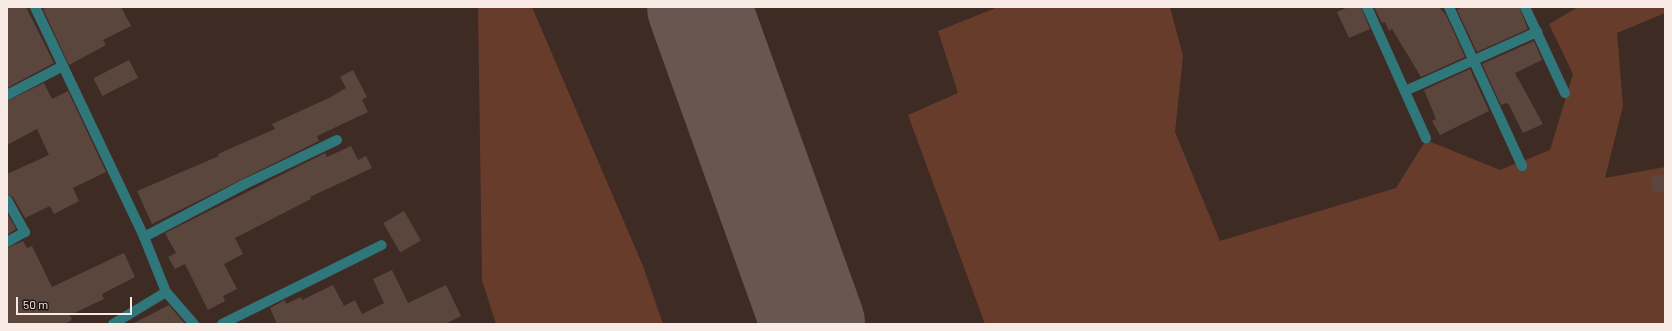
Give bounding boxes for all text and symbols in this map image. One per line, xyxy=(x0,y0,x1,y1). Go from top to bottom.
scale bar xyxy=(18,289,134,315)
text: 50 m xyxy=(23,297,48,311)

